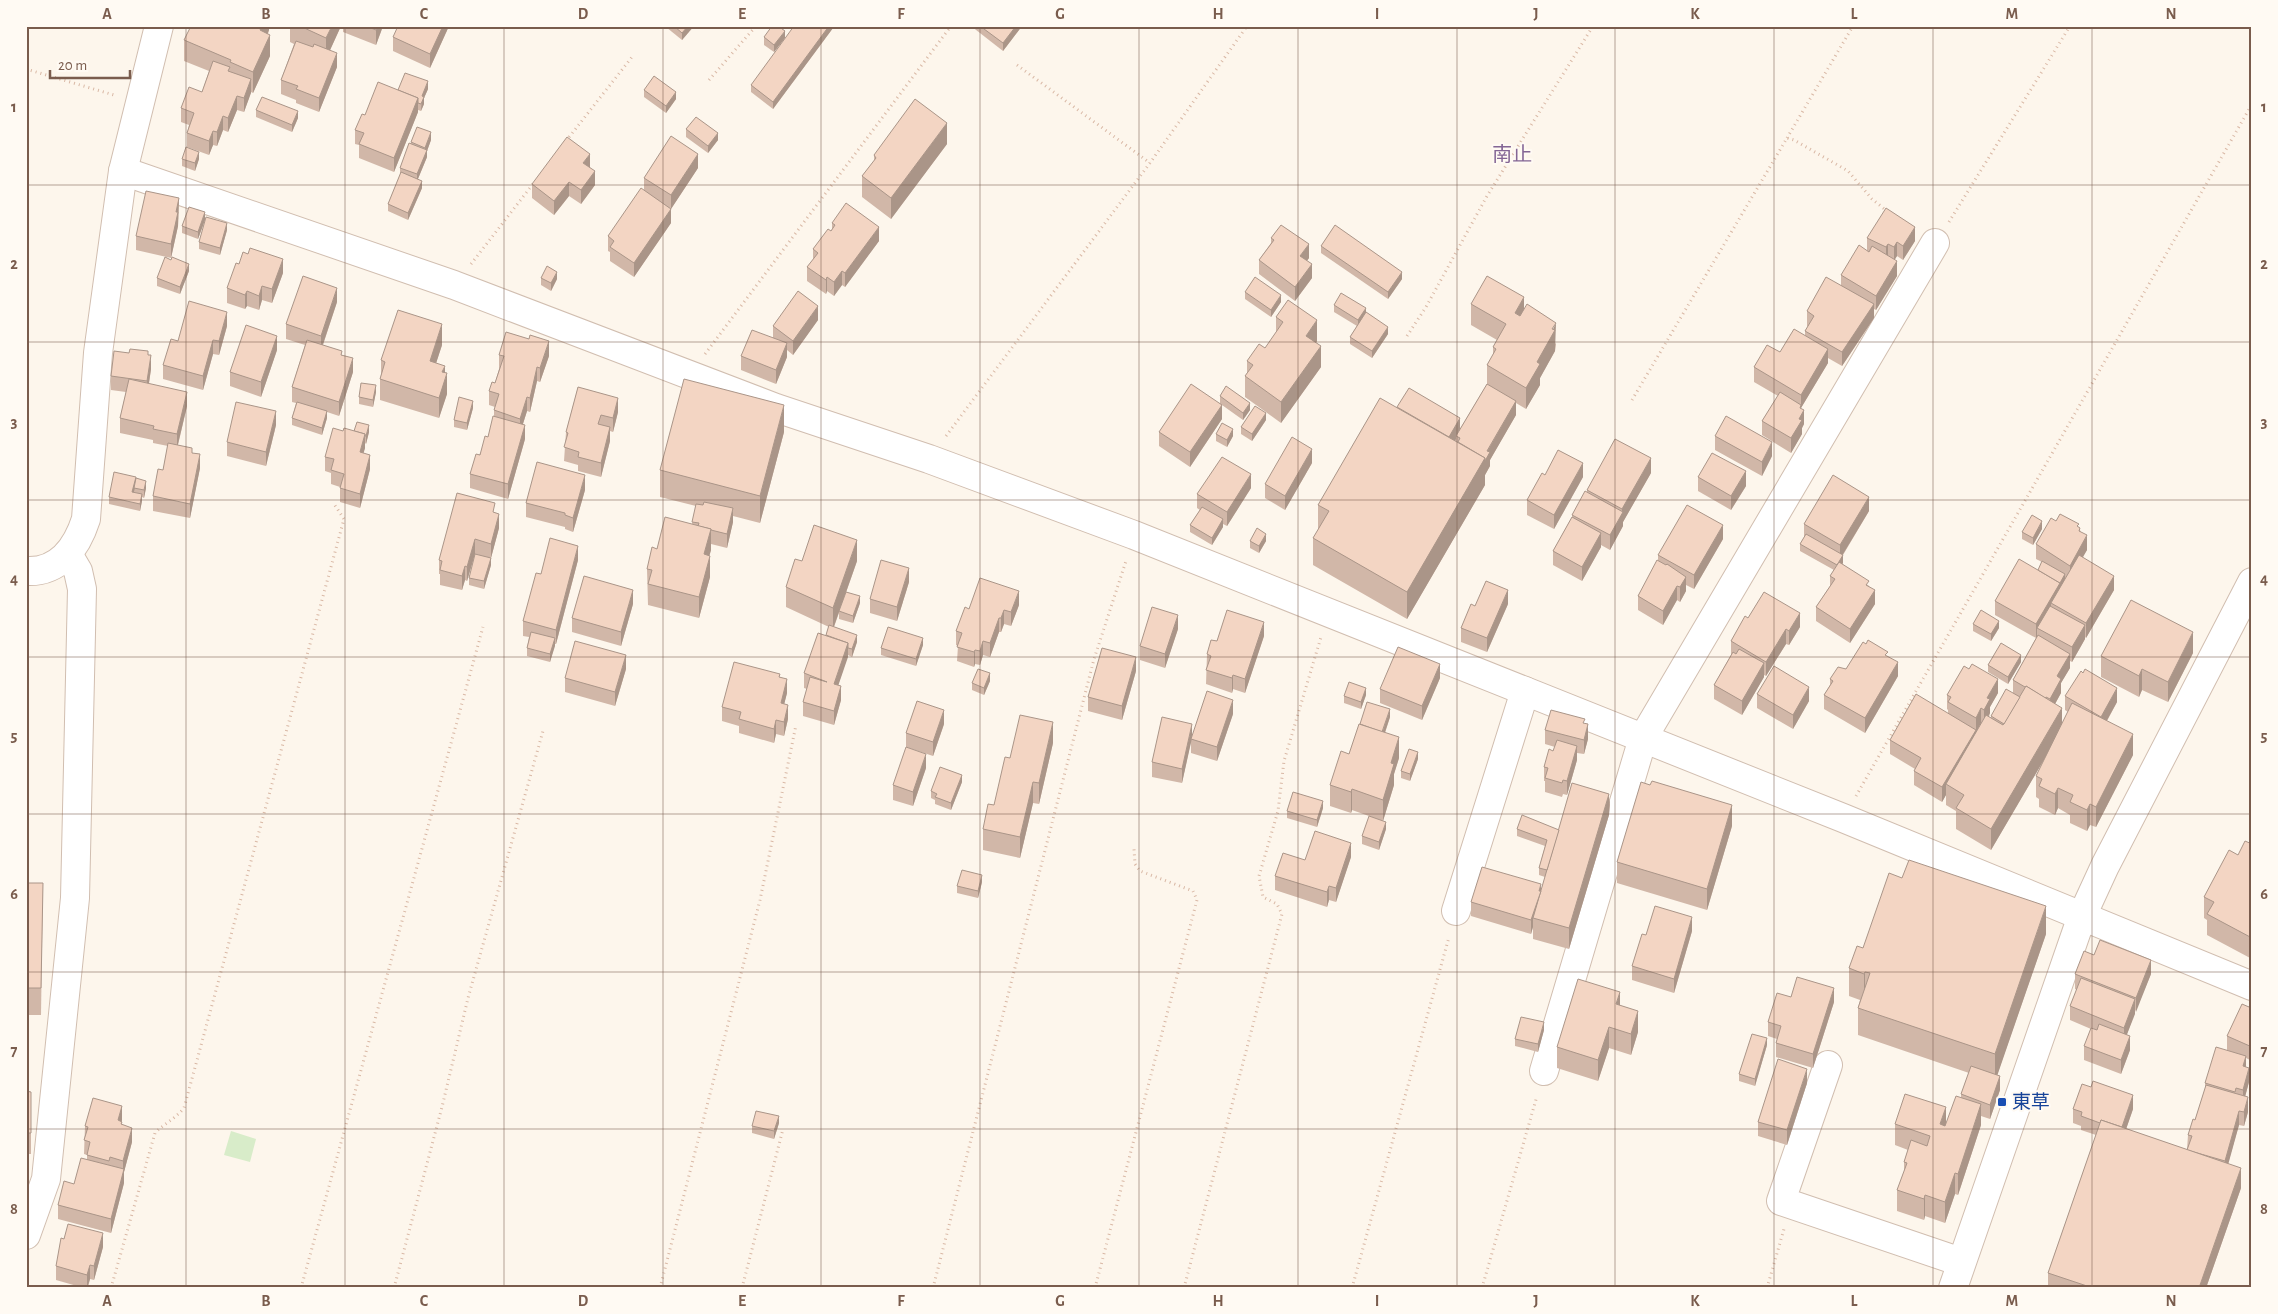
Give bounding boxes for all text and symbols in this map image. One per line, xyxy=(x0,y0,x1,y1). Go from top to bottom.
text: A xyxy=(102,6,112,22)
text: B xyxy=(261,6,271,22)
text: C xyxy=(420,6,429,22)
text: D xyxy=(578,6,589,22)
text: E xyxy=(738,6,746,22)
text: F xyxy=(897,6,905,22)
text: G xyxy=(1055,6,1065,22)
text: H xyxy=(1212,6,1224,22)
text: I xyxy=(1375,6,1379,22)
text: J xyxy=(1533,6,1539,22)
text: K xyxy=(1690,6,1700,22)
text: L xyxy=(1851,6,1858,22)
text: M xyxy=(2006,6,2018,22)
text: N xyxy=(2165,6,2177,22)
scale bar xyxy=(50,48,130,80)
text: 20 m xyxy=(58,58,87,73)
text: 1 xyxy=(11,99,17,115)
text: 1 xyxy=(2261,99,2267,115)
district label: 南止 xyxy=(1492,144,1532,165)
text: 2 xyxy=(10,256,18,272)
text: 2 xyxy=(2260,256,2268,272)
text: 3 xyxy=(11,414,18,430)
text: 3 xyxy=(2261,414,2268,430)
text: 4 xyxy=(10,571,18,587)
text: 4 xyxy=(2260,571,2268,587)
text: 5 xyxy=(11,728,18,744)
text: 5 xyxy=(2261,728,2268,744)
text: 6 xyxy=(10,886,18,902)
text: 6 xyxy=(2260,886,2268,902)
text: 7 xyxy=(11,1043,18,1059)
text: 7 xyxy=(2261,1043,2268,1059)
place label: 東草 xyxy=(2012,1092,2050,1112)
marker: 東草 xyxy=(1996,1096,2008,1108)
text: 8 xyxy=(10,1201,18,1217)
text: 8 xyxy=(2260,1201,2268,1217)
text: A xyxy=(102,1293,112,1309)
text: B xyxy=(261,1293,271,1309)
text: C xyxy=(420,1293,429,1309)
text: D xyxy=(578,1293,589,1309)
text: E xyxy=(738,1293,746,1309)
text: F xyxy=(897,1293,905,1309)
text: G xyxy=(1055,1293,1065,1309)
text: H xyxy=(1212,1293,1224,1309)
text: I xyxy=(1375,1293,1379,1309)
text: J xyxy=(1533,1293,1539,1309)
text: K xyxy=(1690,1293,1700,1309)
text: L xyxy=(1851,1293,1858,1309)
text: M xyxy=(2006,1293,2018,1309)
text: N xyxy=(2165,1293,2177,1309)

